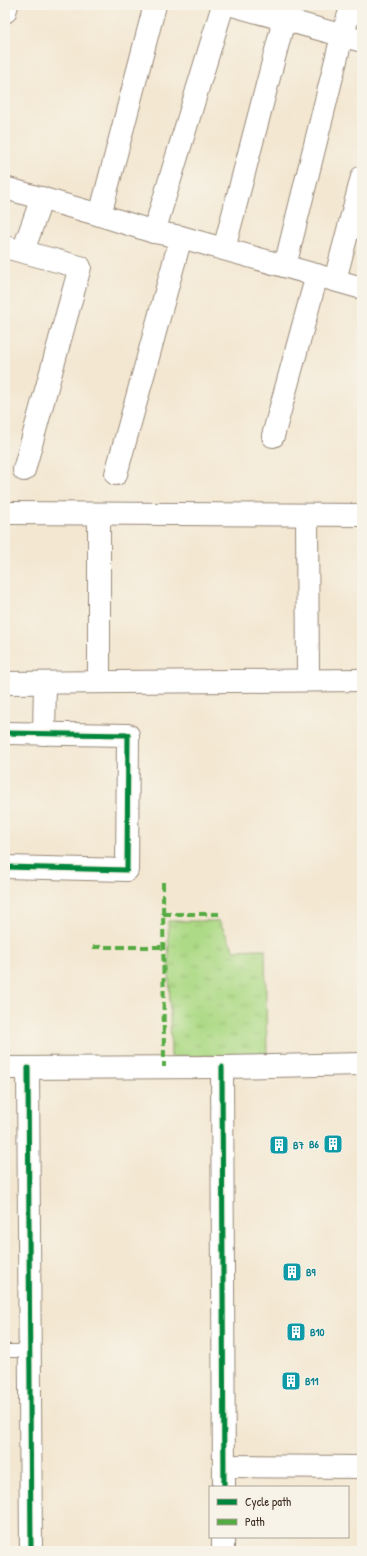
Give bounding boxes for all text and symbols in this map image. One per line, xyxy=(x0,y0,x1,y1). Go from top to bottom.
building icon: B6 xyxy=(322,1133,344,1155)
building icon: B7 xyxy=(268,1134,290,1156)
place label: B6 xyxy=(309,1137,320,1151)
place label: B7 xyxy=(293,1138,305,1152)
building icon: B9 xyxy=(281,1261,303,1283)
place label: B9 xyxy=(306,1265,316,1279)
building icon: B10 xyxy=(285,1321,307,1343)
place label: B10 xyxy=(310,1325,325,1339)
building icon: B11 xyxy=(280,1370,302,1392)
place label: B11 xyxy=(305,1374,319,1388)
legend xyxy=(209,1486,349,1538)
text: Cycle path xyxy=(245,1493,291,1510)
text: Path xyxy=(245,1513,265,1530)

